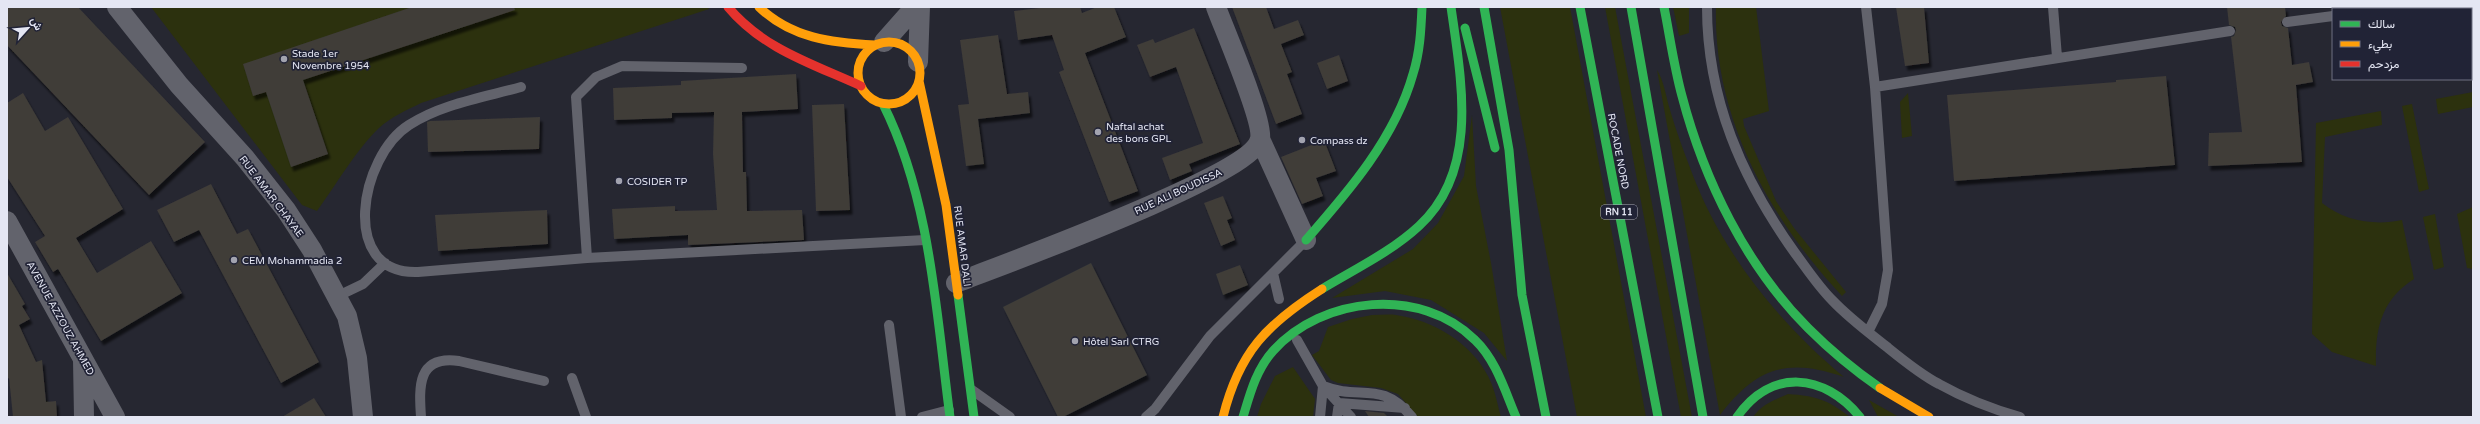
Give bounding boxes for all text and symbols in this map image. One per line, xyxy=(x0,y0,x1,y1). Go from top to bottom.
north arrow xyxy=(8,8,48,48)
legend xyxy=(2332,8,2472,80)
text: ش xyxy=(28,15,45,33)
text: سالك xyxy=(2368,17,2395,31)
text: بطيء xyxy=(2368,37,2392,54)
place label: Stade 1er Novembre 1954 xyxy=(292,48,369,72)
marker: Stade 1er Novembre 1954 xyxy=(279,54,289,64)
text: مزدحم xyxy=(2368,57,2399,72)
street label: ROCADE NORD xyxy=(1605,112,1631,190)
place label: Naftal achat des bons GPL xyxy=(1106,121,1172,145)
marker: Naftal achat des bons GPL xyxy=(1093,127,1103,137)
marker: Compass dz xyxy=(1297,135,1307,145)
place label: Compass dz xyxy=(1310,135,1367,147)
street label: RUE AMAR CHAYAE xyxy=(237,153,306,240)
street label: RUE ALI BOUDISSA xyxy=(1133,166,1224,217)
marker: COSIDER TP xyxy=(614,176,624,186)
place label: COSIDER TP xyxy=(627,176,688,188)
street label: RUE AMAR DALI xyxy=(951,205,973,287)
road number: RN 11 xyxy=(1601,205,1637,219)
marker: CEM Mohammadia 2 xyxy=(229,255,239,265)
place label: CEM Mohammadia 2 xyxy=(242,255,342,267)
street label: AVENUE AZZOUZ AHMED xyxy=(24,259,96,378)
marker: Hôtel Sarl CTRG xyxy=(1070,336,1080,346)
place label: Hôtel Sarl CTRG xyxy=(1083,336,1159,348)

